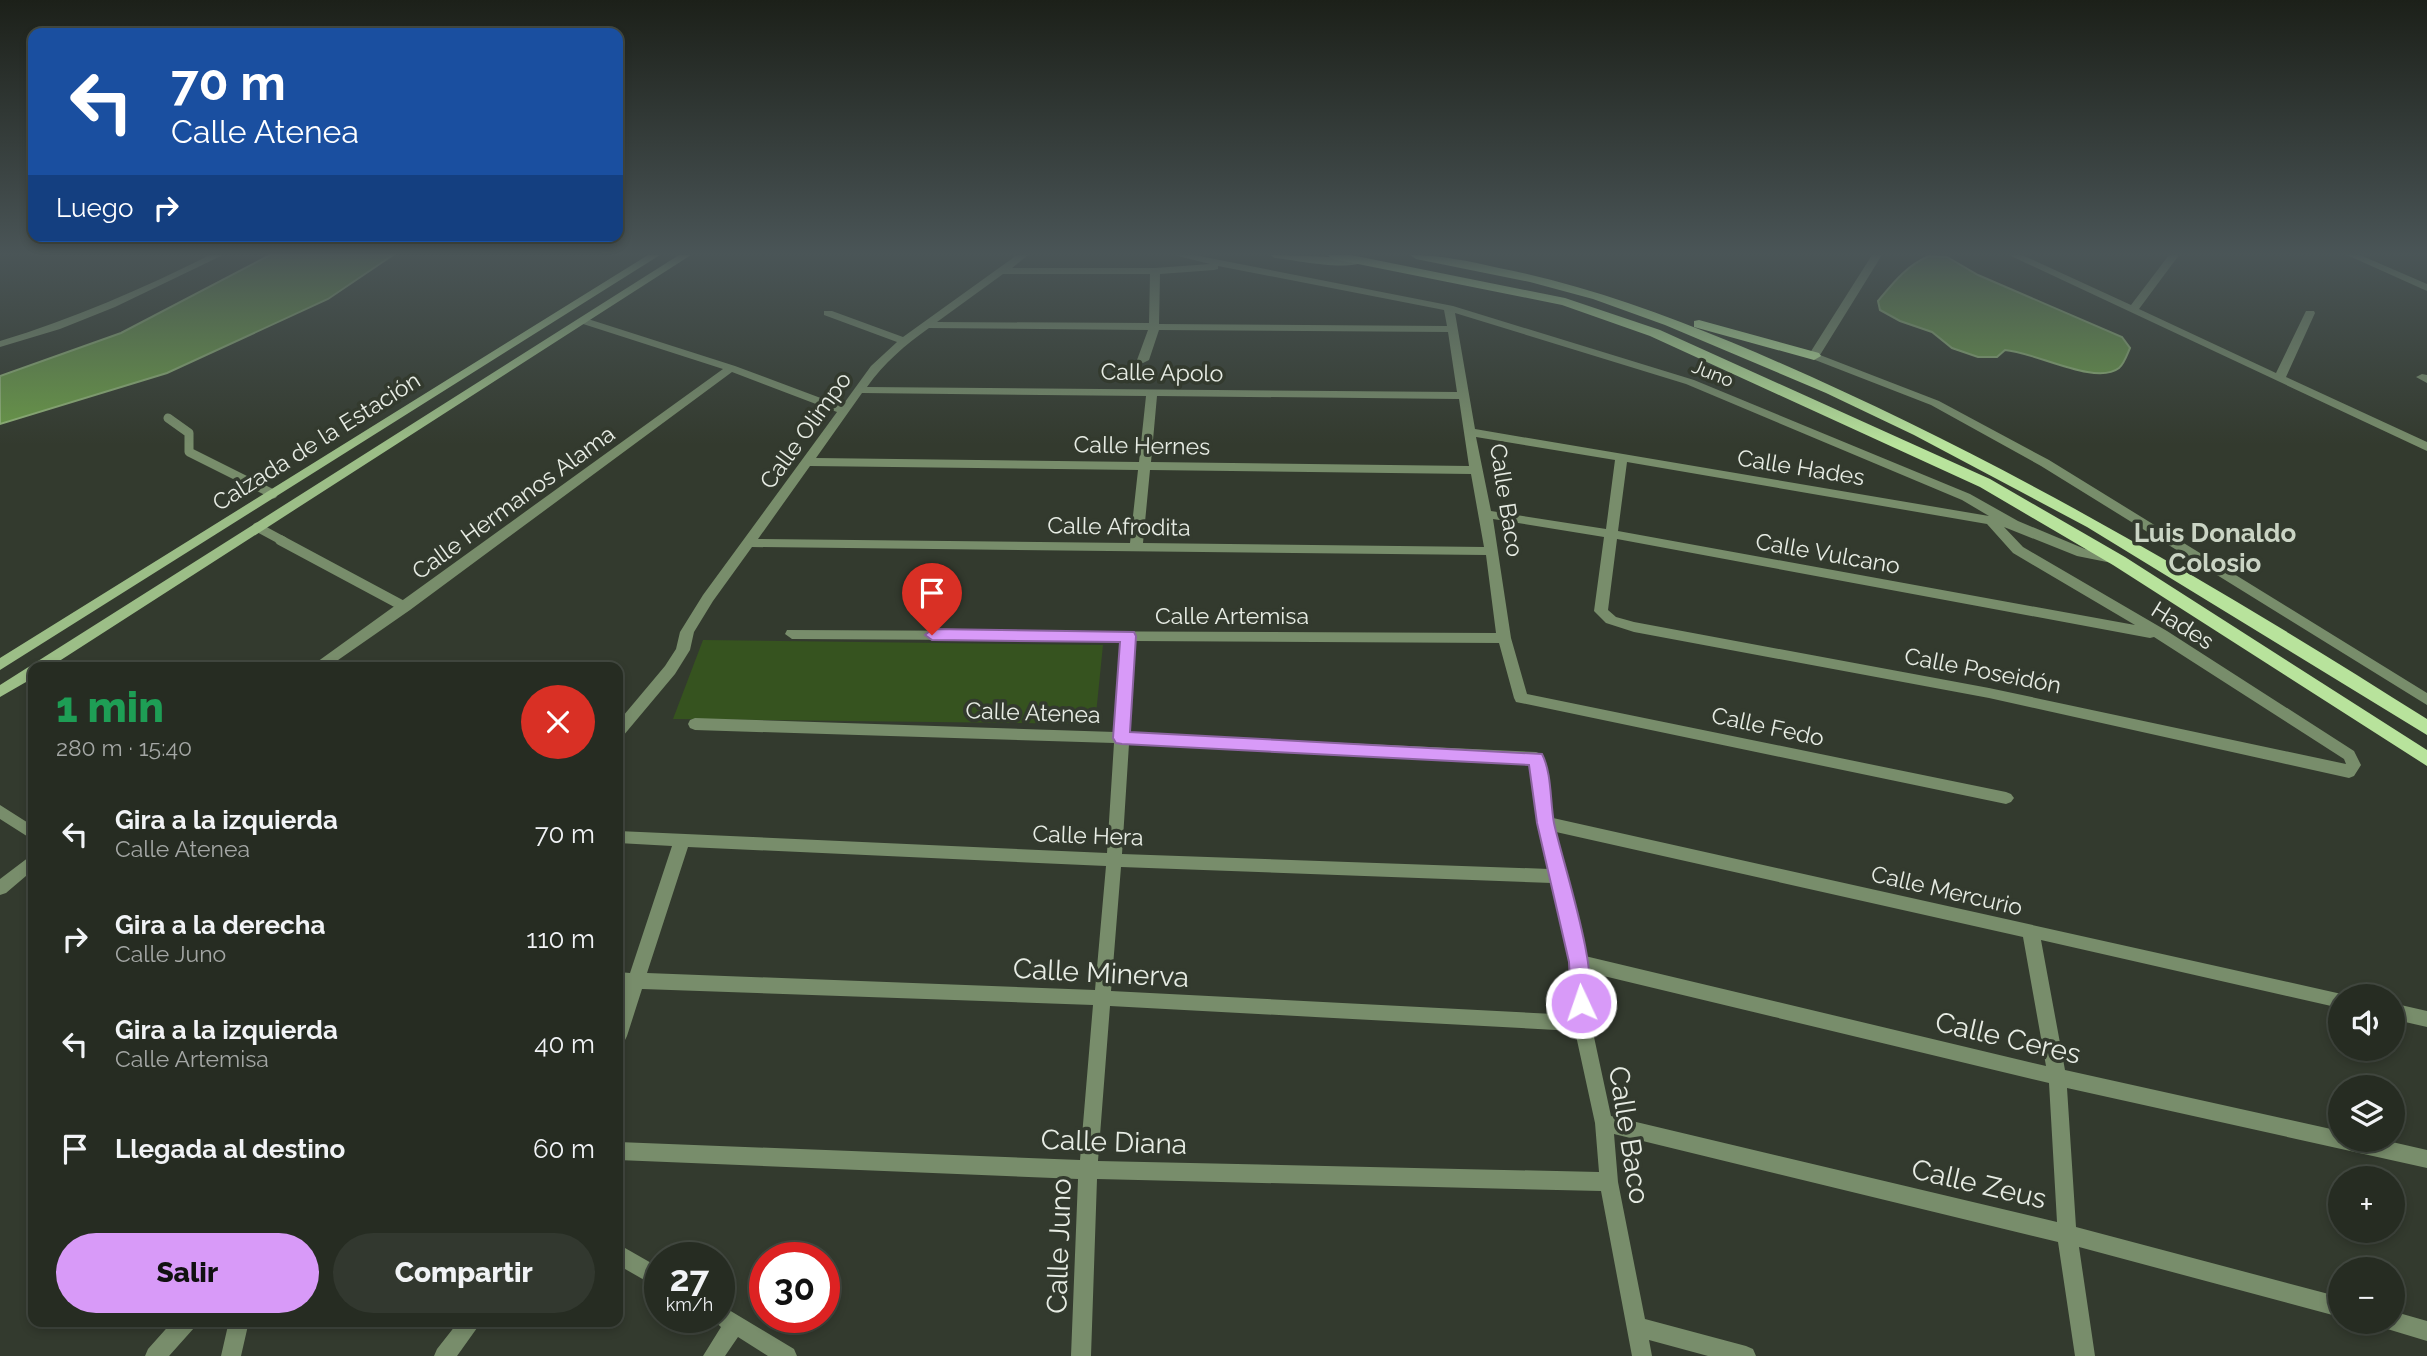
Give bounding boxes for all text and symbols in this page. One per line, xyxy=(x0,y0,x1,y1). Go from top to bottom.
text: 70 m xyxy=(171,54,286,111)
icon: left xyxy=(56,56,147,147)
text: Calle Atenea xyxy=(171,113,359,150)
icon: right xyxy=(147,189,185,227)
text: Luego xyxy=(56,193,133,223)
street label: Juno xyxy=(1689,355,1737,391)
street label: Calle Apolo xyxy=(1100,357,1224,387)
street label: Calzada de la Estación xyxy=(207,366,425,516)
street label: Calle Olimpo xyxy=(754,366,856,494)
street label: Calle Hermanos Alama xyxy=(407,419,619,585)
street label: Calle Hernes xyxy=(1073,430,1211,460)
street label: Calle Baco xyxy=(1485,441,1529,559)
street label: Calle Hades xyxy=(1735,444,1867,490)
street label: Calle Afrodita xyxy=(1047,511,1191,541)
district label: Luis Donaldo Colosio xyxy=(2134,518,2296,578)
street label: Calle Vulcano xyxy=(1754,527,1902,579)
pin xyxy=(902,563,962,635)
icon: arrive xyxy=(913,574,951,612)
street label: Hades xyxy=(2147,595,2219,655)
street label: Calle Artemisa xyxy=(1155,602,1309,629)
street label: Calle Poseidón xyxy=(1902,642,2064,698)
text: 1 min xyxy=(56,683,164,732)
button: close xyxy=(521,685,595,759)
street label: Calle Atenea xyxy=(965,696,1101,728)
street label: Calle Fedo xyxy=(1709,701,1827,751)
text: 280 m · 15:40 xyxy=(56,734,192,761)
text: Gira a la izquierda xyxy=(115,805,338,835)
icon: left xyxy=(56,815,94,853)
text: 70 m xyxy=(535,819,595,849)
street label: Calle Hera xyxy=(1032,820,1144,850)
text: Calle Atenea xyxy=(115,835,250,862)
street label: Calle Mercurio xyxy=(1869,859,2025,921)
text: Gira a la derecha xyxy=(115,910,325,940)
icon: right xyxy=(56,920,94,958)
text: 110 m xyxy=(526,924,595,954)
text: Calle Juno xyxy=(115,940,226,967)
street label: Calle Minerva xyxy=(1012,952,1190,994)
position arrow xyxy=(1544,966,1618,1040)
map controls xyxy=(2328,984,2405,1334)
button: sound xyxy=(2328,984,2405,1061)
street label: Calle Ceres xyxy=(1932,1005,2084,1071)
text: Gira a la izquierda xyxy=(115,1015,338,1045)
icon: left xyxy=(56,1025,94,1063)
text: 40 m xyxy=(534,1029,595,1059)
text: Calle Artemisa xyxy=(115,1045,269,1072)
street label: Calle Baco xyxy=(1602,1064,1656,1206)
button: layers xyxy=(2328,1075,2405,1152)
street label: Calle Diana xyxy=(1040,1123,1188,1161)
icon: arrive xyxy=(56,1130,94,1168)
text: Llegada al destino xyxy=(115,1134,345,1164)
text: 60 m xyxy=(533,1134,595,1164)
street label: Calle Zeus xyxy=(1909,1153,2049,1215)
button: + xyxy=(2328,1166,2405,1243)
street label: Calle Juno xyxy=(1040,1178,1078,1314)
button: Salir xyxy=(56,1233,319,1313)
button: Compartir xyxy=(333,1233,595,1313)
speed limit sign: 30 xyxy=(749,1242,840,1333)
button: − xyxy=(2328,1257,2405,1334)
text: 27 xyxy=(670,1258,709,1299)
text: km/h xyxy=(666,1294,713,1315)

